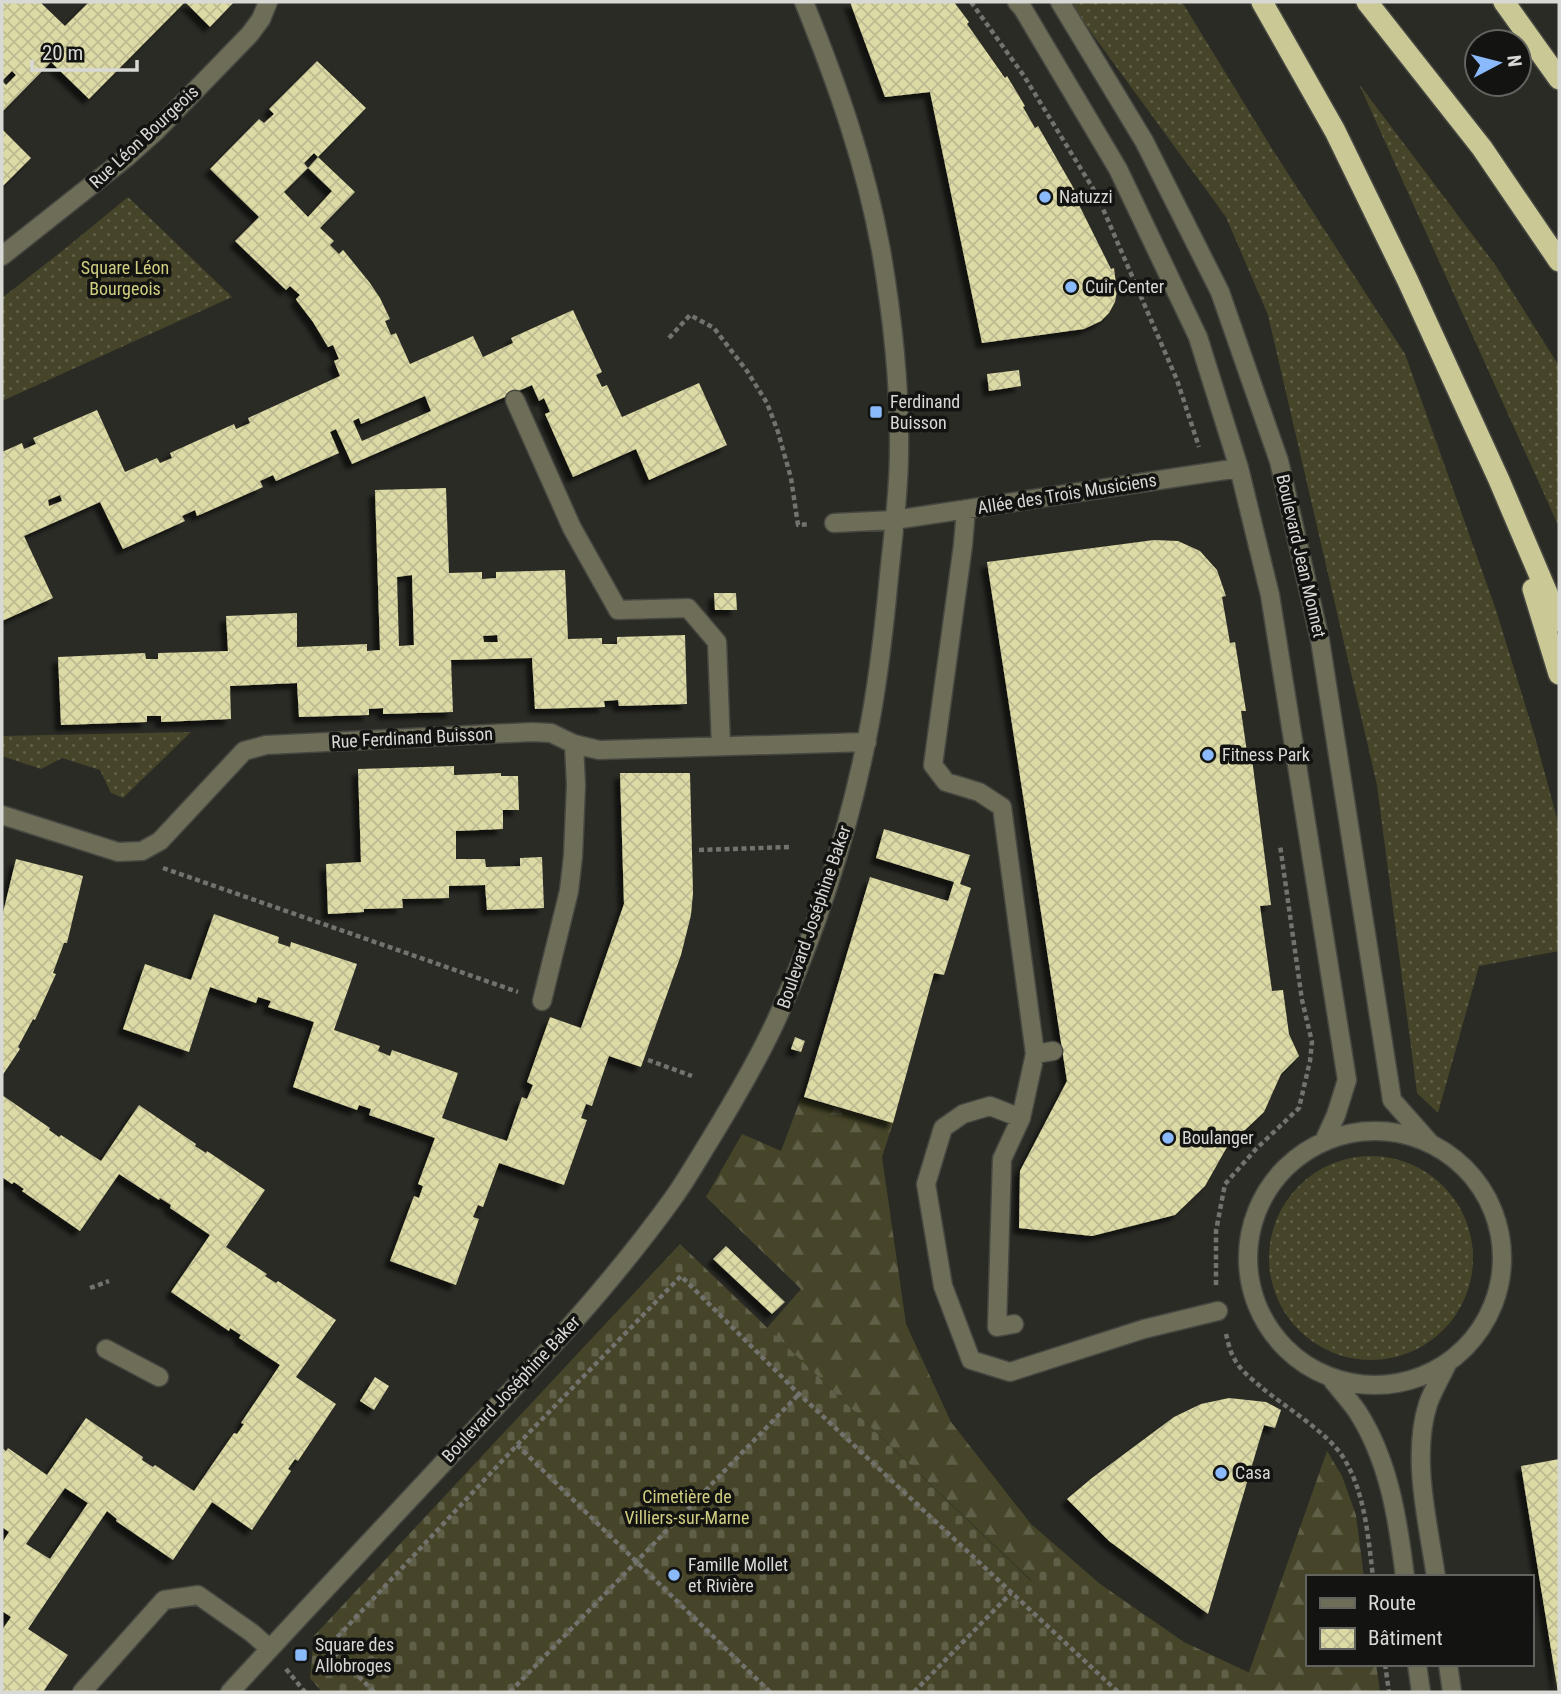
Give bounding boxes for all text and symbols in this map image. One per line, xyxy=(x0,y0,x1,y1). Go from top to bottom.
scale bar xyxy=(32,28,136,72)
north arrow xyxy=(1463,28,1533,98)
text: 20 m xyxy=(42,41,83,65)
text: N xyxy=(1502,54,1527,68)
street label: Rue Léon Bourgeois xyxy=(85,81,202,192)
place label: Natuzzi xyxy=(1059,186,1113,207)
marker: Natuzzi xyxy=(1037,189,1053,205)
park label: Square Léon Bourgeois xyxy=(81,257,169,299)
place label: Cuir Center xyxy=(1085,276,1165,297)
marker: Cuir Center xyxy=(1063,279,1079,295)
place label: Ferdinand Buisson xyxy=(890,391,960,433)
marker: Ferdinand Buisson xyxy=(868,404,884,420)
street label: Allée des Trois Musiciens xyxy=(976,469,1158,518)
street label: Boulevard Jean Monnet xyxy=(1272,472,1331,640)
street label: Rue Ferdinand Buisson xyxy=(331,723,493,752)
place label: Fitness Park xyxy=(1222,744,1310,765)
marker: Fitness Park xyxy=(1200,747,1216,763)
street label: Boulevard Joséphine Baker xyxy=(772,822,855,1011)
place label: Boulanger xyxy=(1182,1127,1254,1148)
marker: Boulanger xyxy=(1160,1130,1176,1146)
street label: Boulevard Joséphine Baker xyxy=(437,1311,584,1466)
place label: Casa xyxy=(1235,1462,1271,1483)
marker: Casa xyxy=(1213,1465,1229,1481)
park label: Cimetière de Villiers-sur-Marne xyxy=(625,1486,749,1528)
place label: Famille Mollet et Rivière xyxy=(688,1554,788,1596)
marker: Famille Mollet et Rivière xyxy=(666,1567,682,1583)
legend xyxy=(1306,1575,1533,1666)
text: Route xyxy=(1368,1591,1416,1615)
text: Bâtiment xyxy=(1368,1626,1443,1650)
place label: Square des Allobroges xyxy=(315,1634,394,1676)
marker: Square des Allobroges xyxy=(293,1647,309,1663)

